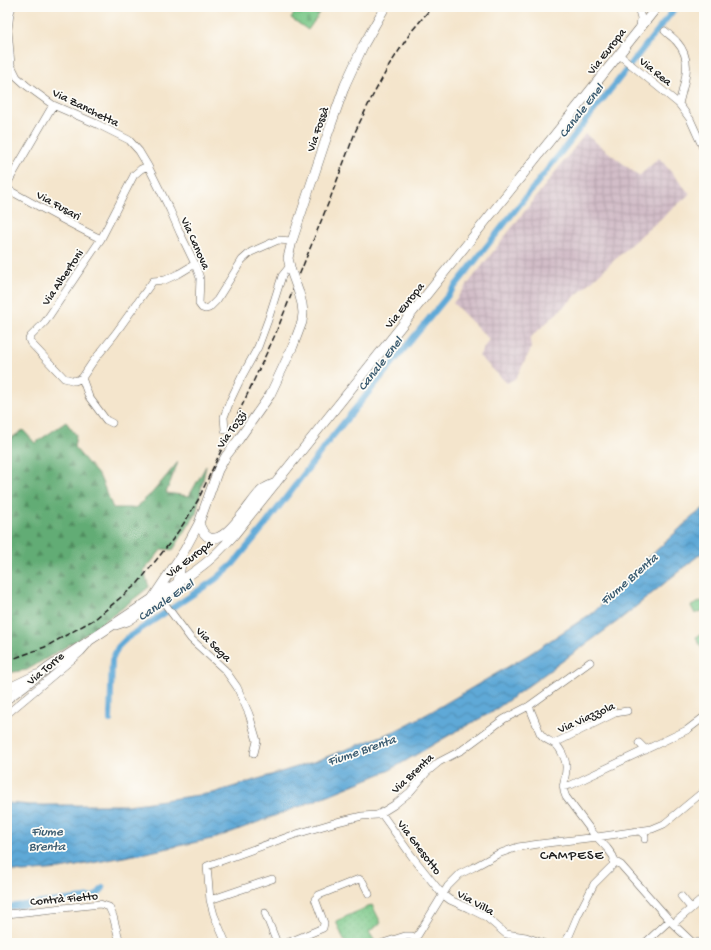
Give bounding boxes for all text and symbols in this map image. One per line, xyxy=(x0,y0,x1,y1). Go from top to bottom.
street label: Via Europa xyxy=(585,26,630,79)
street label: Via Rea xyxy=(635,55,674,90)
water label: Canale Enel xyxy=(556,81,608,141)
street label: Via Zanchetta xyxy=(49,86,121,131)
street label: Via Fossà xyxy=(304,105,333,155)
street label: Via Fusari xyxy=(33,188,83,225)
street label: Via Canova xyxy=(176,215,212,272)
street label: Via Albertoni xyxy=(39,247,88,310)
street label: Via Europa xyxy=(382,280,428,333)
water label: Canale Enel xyxy=(355,334,407,394)
street label: Via Tozzi xyxy=(214,408,251,453)
street label: Via Europa xyxy=(163,537,217,582)
water label: Fiume Brenta xyxy=(598,550,662,609)
water label: Canale Enel xyxy=(136,576,198,625)
street label: Via Sega xyxy=(191,624,234,666)
street label: Via Torre xyxy=(24,649,68,690)
street label: Via Viazzola xyxy=(555,700,618,738)
water label: Fiume Brenta xyxy=(326,732,399,770)
street label: Via Brenta xyxy=(389,751,438,798)
street label: Via Gnesotto xyxy=(393,817,444,878)
water label: Fiume Brenta xyxy=(29,825,66,855)
district label: CAMPESE xyxy=(540,848,604,865)
street label: Via Villa xyxy=(453,887,496,920)
street label: Contrà Fietto xyxy=(30,890,99,910)

